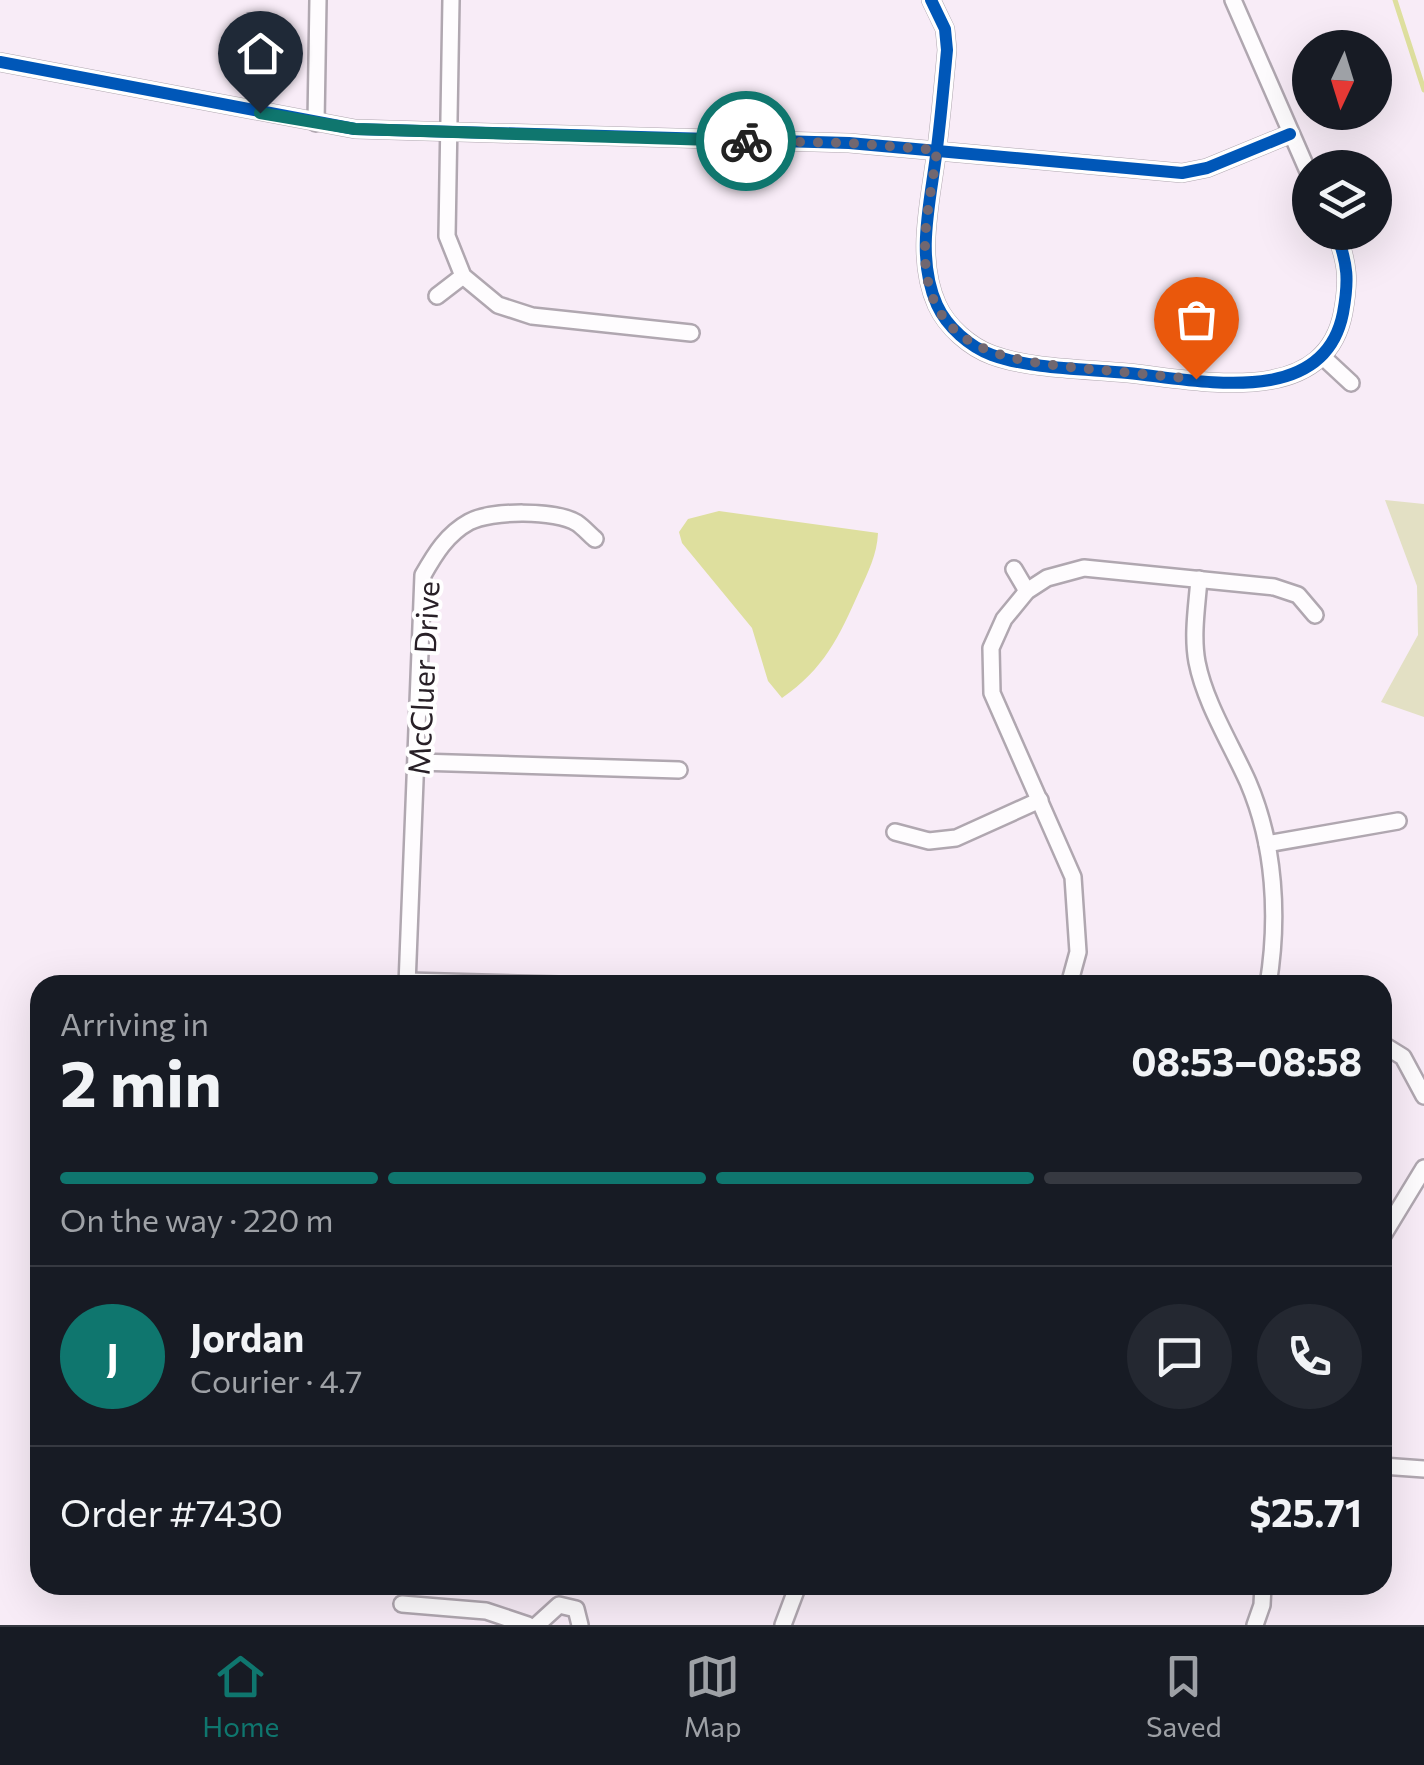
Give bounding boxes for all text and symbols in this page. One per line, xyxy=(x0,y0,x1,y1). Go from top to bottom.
pin xyxy=(218,11,303,114)
icon: home xyxy=(233,26,288,81)
north arrow xyxy=(1292,30,1392,130)
map controls xyxy=(1292,30,1392,250)
courier xyxy=(696,91,796,191)
icon: bike xyxy=(719,114,774,169)
button: layers xyxy=(1292,150,1392,250)
pin xyxy=(1154,277,1239,380)
icon: bag xyxy=(1169,292,1224,347)
street label: McCluer Drive xyxy=(398,580,446,776)
text: Arriving in xyxy=(60,1003,209,1043)
text: 08:53–08:58 xyxy=(1131,1037,1362,1084)
text: 2 min xyxy=(60,1041,222,1120)
text: On the way · 220 m xyxy=(60,1199,333,1239)
button: chat xyxy=(1127,1304,1232,1409)
button: phone xyxy=(1257,1304,1362,1409)
text: Jordan xyxy=(190,1313,304,1360)
text: J xyxy=(106,1333,119,1380)
text: Courier · 4.7 xyxy=(190,1360,363,1400)
text: Order #7430 xyxy=(60,1488,283,1535)
text: $25.71 xyxy=(1249,1488,1362,1535)
tab: Home xyxy=(202,1649,279,1743)
tab: Map xyxy=(684,1649,742,1743)
tab: Saved xyxy=(1146,1649,1222,1743)

